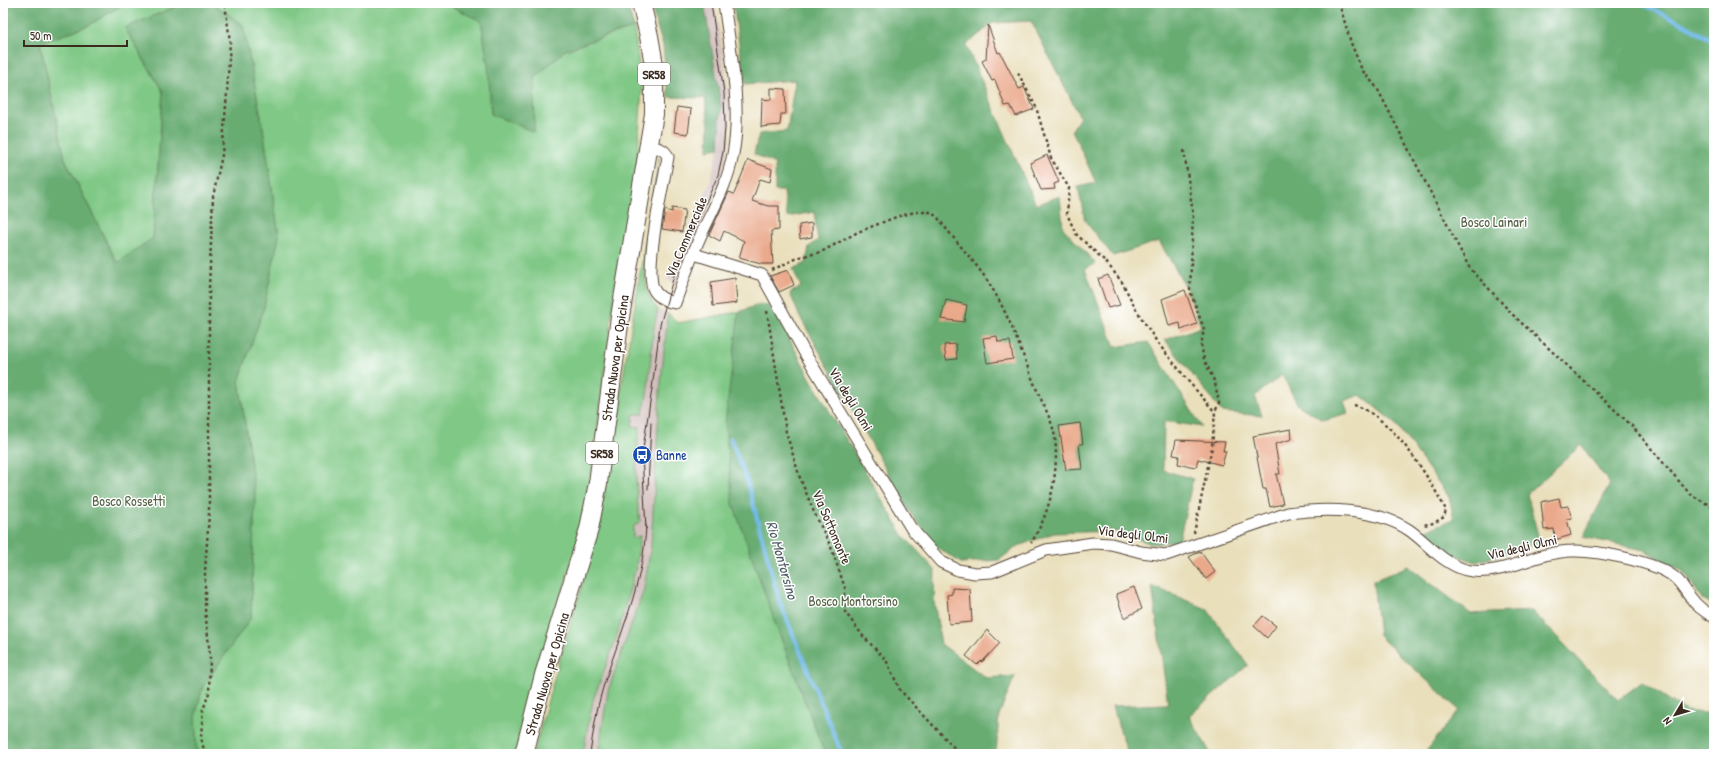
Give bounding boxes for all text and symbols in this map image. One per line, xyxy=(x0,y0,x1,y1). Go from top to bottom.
scale bar xyxy=(24,22,127,48)
text: 50 m xyxy=(30,27,51,44)
road number: SR58 xyxy=(638,63,670,85)
street label: Via Commerciale xyxy=(660,193,711,280)
park label: Bosco Lainari xyxy=(1461,212,1527,231)
street label: Strada Nuova per Opicina xyxy=(596,293,634,422)
street label: Via degli Olmi xyxy=(824,363,878,435)
road number: SR58 xyxy=(586,442,618,464)
bus stop icon: Banne xyxy=(631,444,653,466)
place label: Banne xyxy=(656,445,687,464)
street label: Via Sottomonte xyxy=(808,487,857,567)
park label: Bosco Rossetti xyxy=(92,491,166,510)
water label: Rio Montorsino xyxy=(761,518,804,602)
street label: Via degli Olmi xyxy=(1096,520,1170,548)
street label: Via degli Olmi xyxy=(1485,529,1559,565)
park label: Bosco Montorsino xyxy=(808,591,898,610)
street label: Strada Nuova per Opicina xyxy=(520,610,574,738)
north arrow xyxy=(1655,695,1695,735)
text: N xyxy=(1660,714,1674,728)

